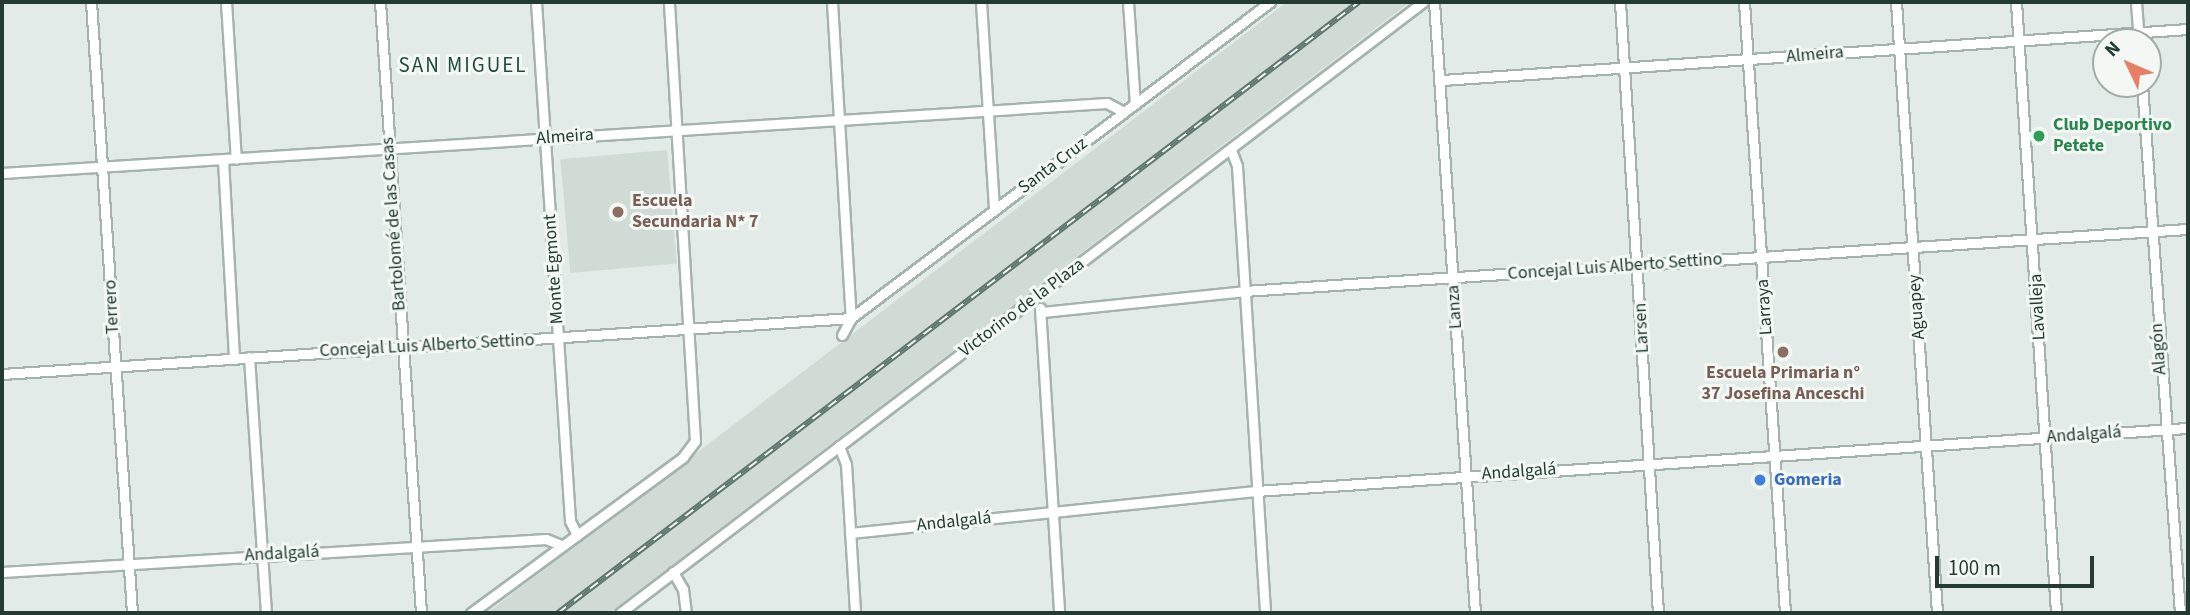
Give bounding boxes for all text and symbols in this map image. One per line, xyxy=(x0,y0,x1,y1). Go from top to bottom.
north arrow xyxy=(2092,28,2162,98)
text: N xyxy=(2099,36,2127,63)
street label: Almeira xyxy=(1785,42,1845,68)
district label: SAN MIGUEL xyxy=(400,52,526,78)
place label: Club Deportivo Petete xyxy=(2053,115,2172,158)
street label: Almeira xyxy=(536,124,594,150)
marker: Club Deportivo Petete xyxy=(2031,128,2047,144)
street label: Santa Cruz xyxy=(1014,133,1092,199)
street label: Bartolomé de las Casas xyxy=(377,136,411,312)
place label: Escuela Secundaria N* 7 xyxy=(632,191,759,234)
marker: Escuela Secundaria N* 7 xyxy=(610,204,626,220)
street label: Monte Egmont xyxy=(539,213,569,325)
street label: Concejal Luis Alberto Settino xyxy=(1507,249,1723,285)
street label: Victorino de la Plaza xyxy=(955,254,1089,362)
street label: Lavalleja xyxy=(2025,273,2051,341)
street label: Aguapey xyxy=(1904,274,1930,340)
street label: Larraya xyxy=(1752,278,1778,336)
street label: Terrero xyxy=(100,279,124,335)
street label: Lanza xyxy=(1443,284,1467,330)
street label: Larsen xyxy=(1630,302,1654,354)
street label: Alagón xyxy=(2146,322,2172,376)
street label: Concejal Luis Alberto Settino xyxy=(319,330,535,362)
marker: Escuela Primaria n° 37 Josefina Anceschi xyxy=(1775,344,1791,360)
place label: Escuela Primaria n° 37 Josefina Anceschi xyxy=(1702,363,1864,406)
street label: Andalgalá xyxy=(2046,422,2122,448)
street label: Andalgalá xyxy=(1481,459,1557,485)
place label: Gomeria xyxy=(1774,469,1842,491)
marker: Gomeria xyxy=(1752,472,1768,488)
street label: Andalgalá xyxy=(916,507,992,537)
street label: Andalgalá xyxy=(244,541,320,567)
scale bar xyxy=(1938,542,2097,586)
text: 100 m xyxy=(1948,553,2001,583)

